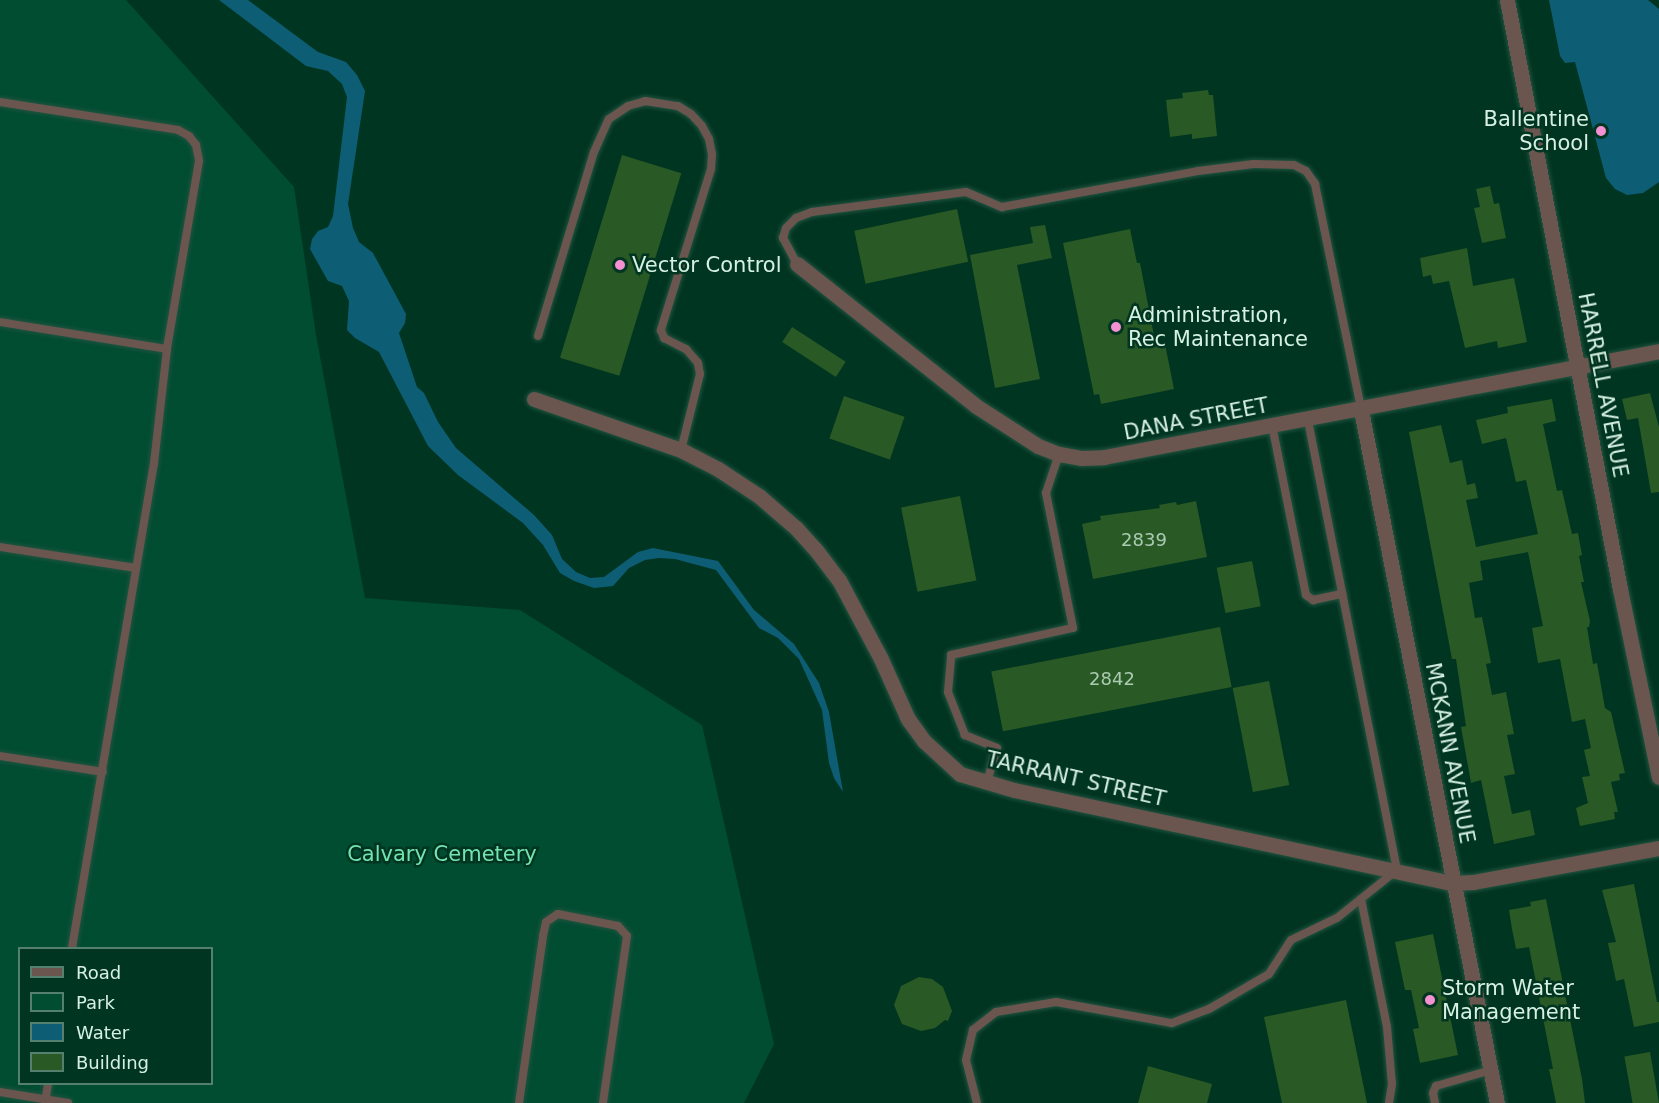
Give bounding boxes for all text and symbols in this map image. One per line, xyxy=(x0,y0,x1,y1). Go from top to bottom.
place label: Ballentine School xyxy=(1484,106,1589,156)
marker: Ballentine School xyxy=(1594,124,1608,138)
place label: Vector Control xyxy=(632,252,782,278)
marker: Vector Control xyxy=(613,258,627,272)
street label: HARRELL AVENUE xyxy=(1573,290,1633,480)
place label: Administration, Rec Maintenance xyxy=(1128,302,1308,352)
marker: Administration, Rec Maintenance xyxy=(1109,320,1123,334)
street label: DANA STREET xyxy=(1121,393,1271,445)
house number: 2839 xyxy=(1121,529,1167,551)
street label: MCKANN AVENUE xyxy=(1420,660,1480,846)
house number: 2842 xyxy=(1089,668,1135,690)
street label: TARRANT STREET xyxy=(984,746,1168,812)
park label: Calvary Cemetery xyxy=(347,841,537,867)
legend xyxy=(18,947,213,1085)
text: Road xyxy=(76,962,121,983)
place label: Storm Water Management xyxy=(1442,975,1580,1025)
text: Park xyxy=(76,992,115,1013)
marker: Storm Water Management xyxy=(1423,993,1437,1007)
text: Water xyxy=(76,1022,129,1043)
text: Building xyxy=(76,1052,149,1073)

